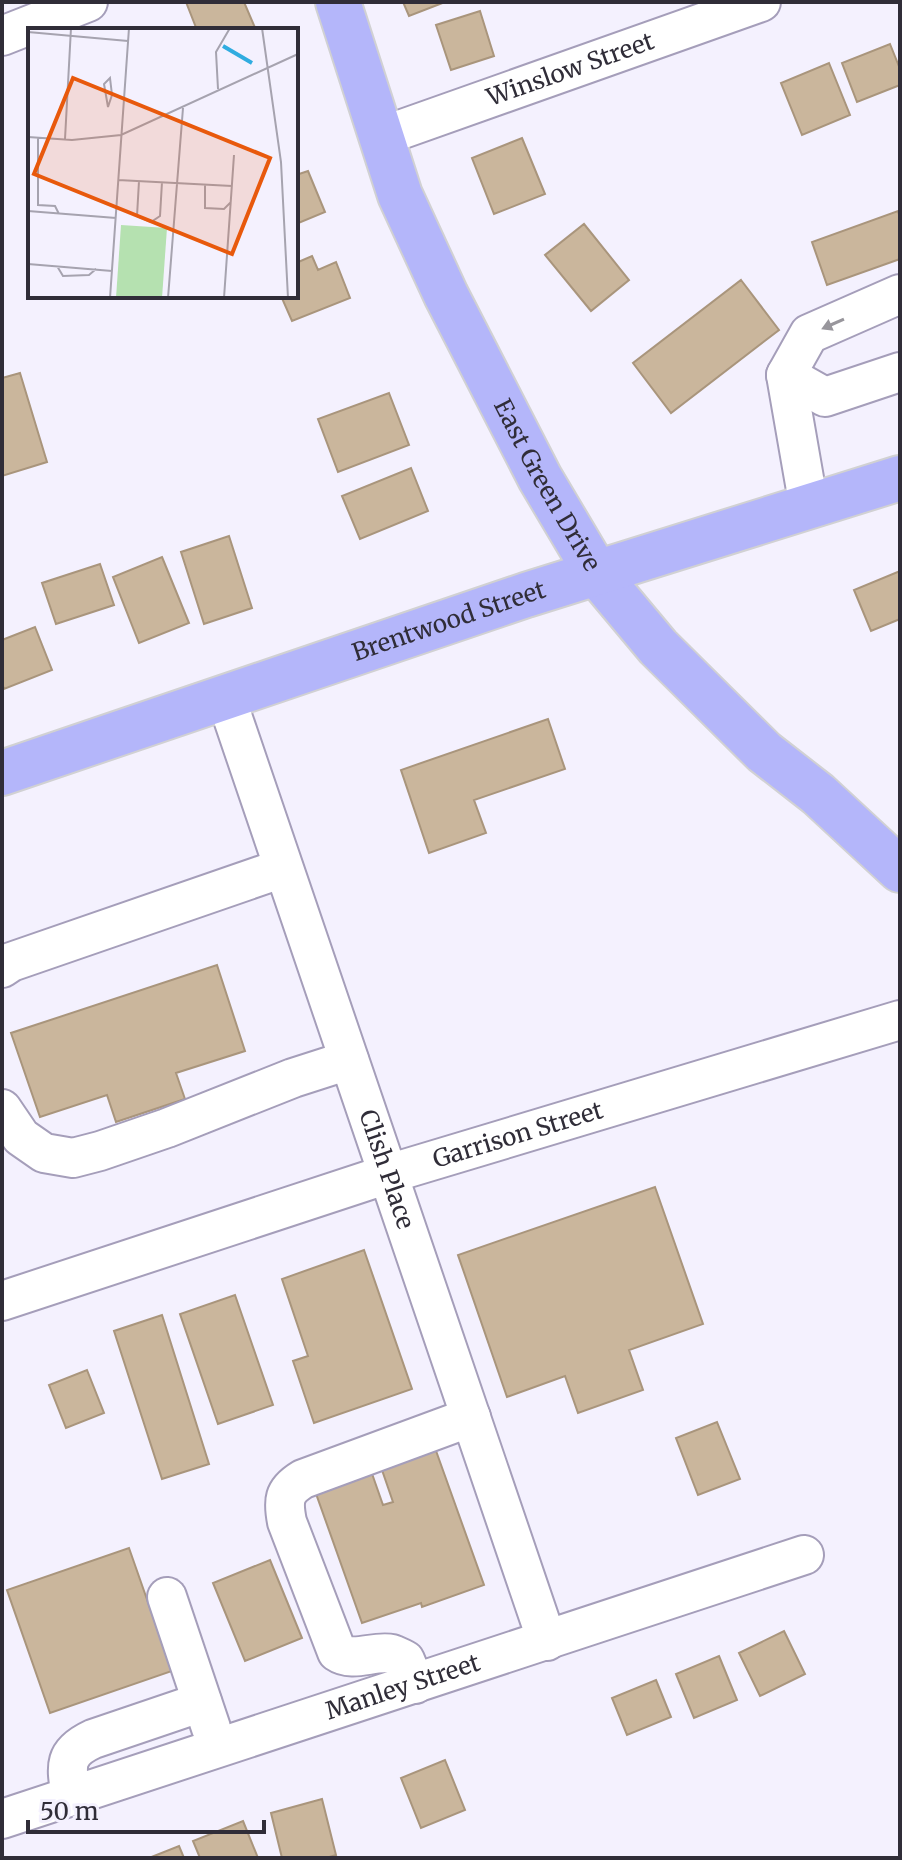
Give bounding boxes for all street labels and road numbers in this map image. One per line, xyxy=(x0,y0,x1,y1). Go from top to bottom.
street label: Winslow Street xyxy=(482,25,659,113)
street label: East Green Drive xyxy=(487,393,608,577)
street label: Brentwood Street xyxy=(348,574,550,668)
street label: Garrison Street xyxy=(429,1094,607,1175)
street label: Clish Place xyxy=(352,1106,422,1233)
street label: Manley Street xyxy=(321,1647,485,1726)

